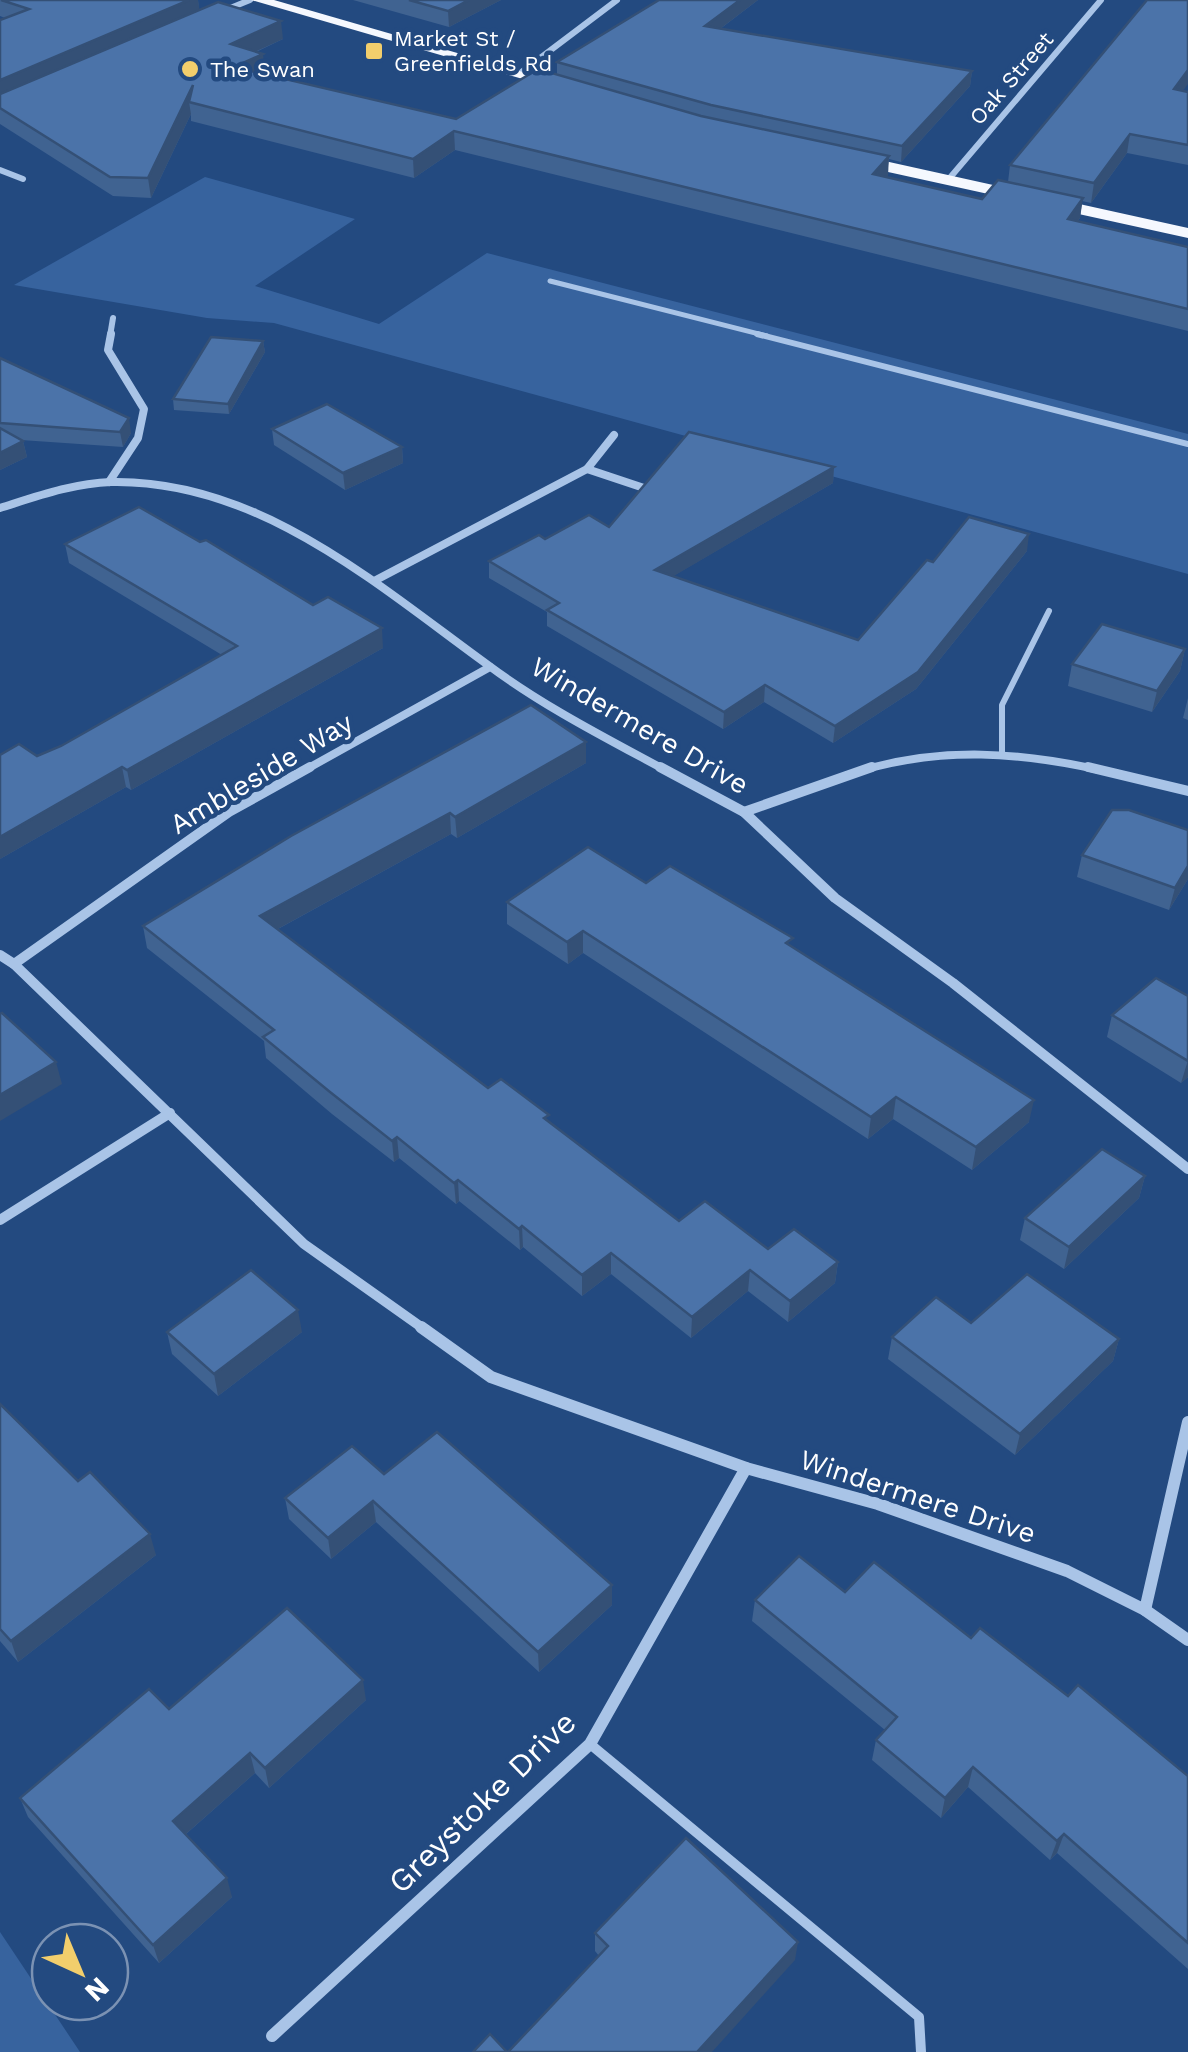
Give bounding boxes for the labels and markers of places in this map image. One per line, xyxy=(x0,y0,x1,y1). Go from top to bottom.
place label: Market St / Greenfields Rd xyxy=(394,26,552,76)
marker: Market St / Greenfields Rd xyxy=(363,40,385,62)
place label: The Swan xyxy=(210,57,315,82)
marker: The Swan xyxy=(179,58,201,80)

